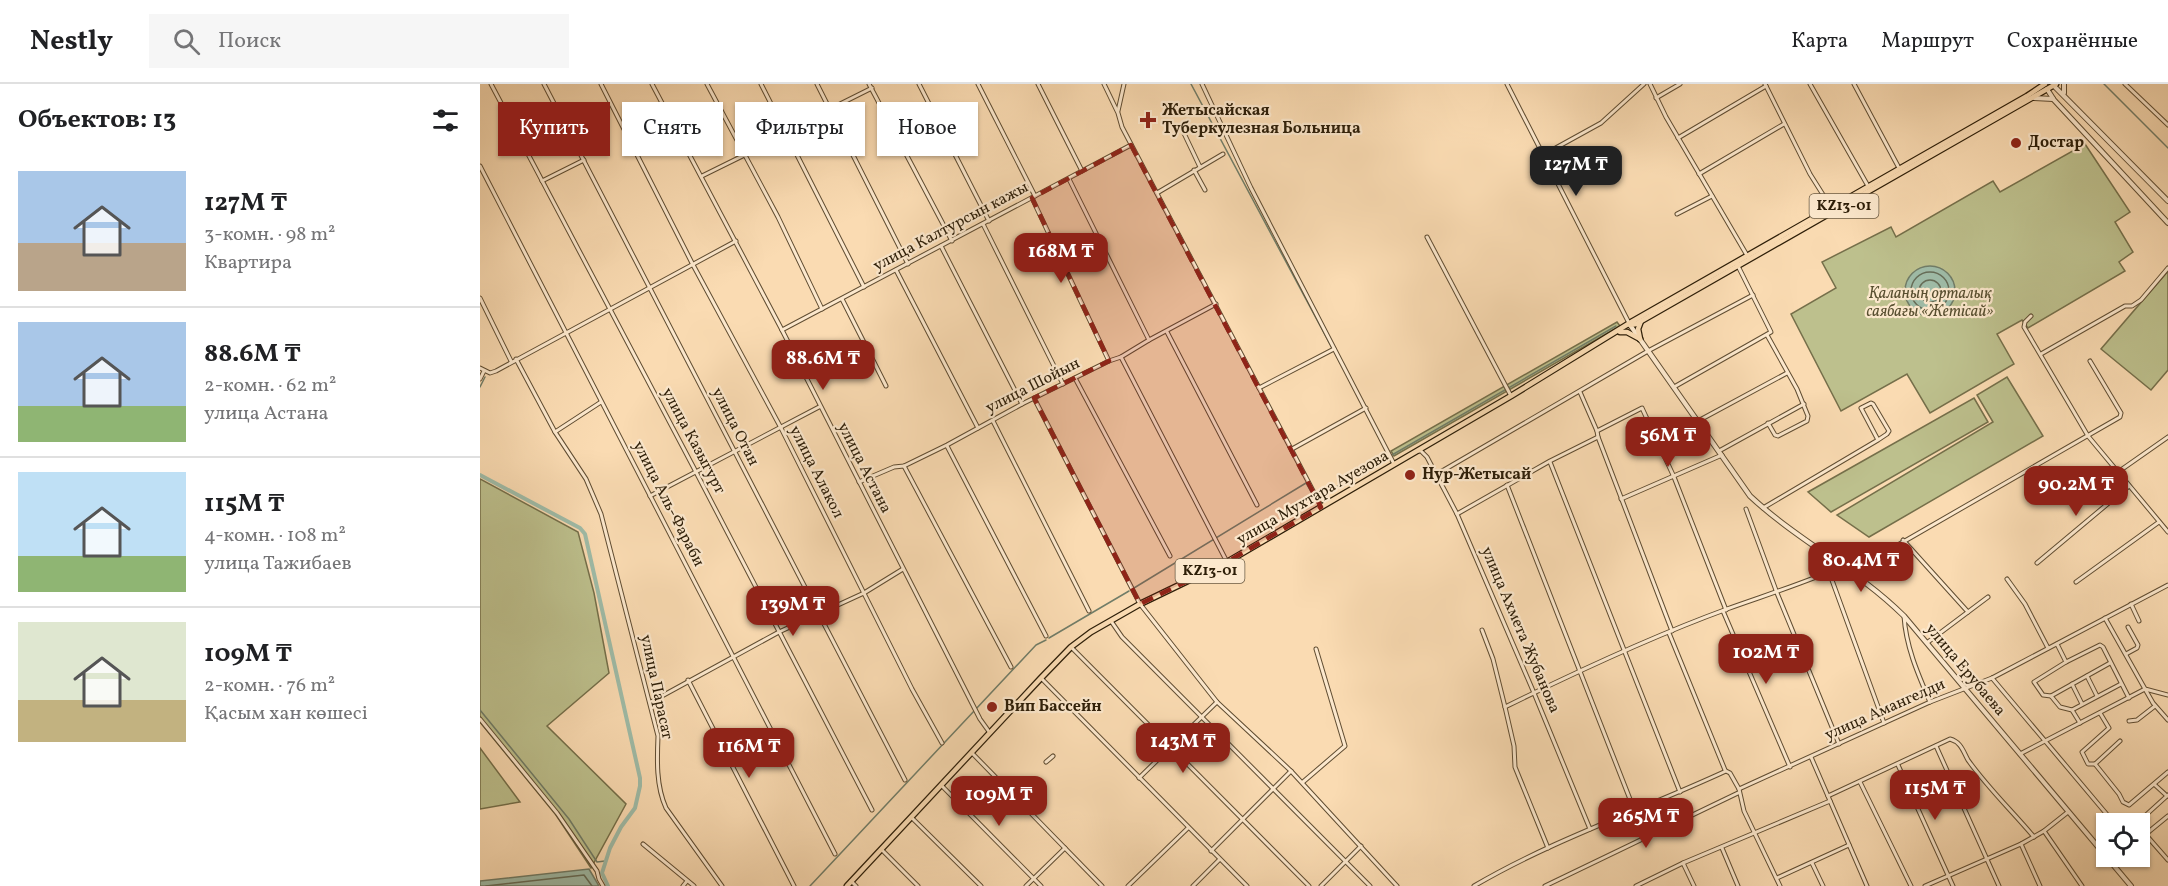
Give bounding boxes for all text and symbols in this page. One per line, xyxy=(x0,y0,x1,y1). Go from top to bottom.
search box xyxy=(149,14,569,68)
text: Nestly xyxy=(30,22,113,61)
icon: search xyxy=(170,25,203,58)
text: Поиск xyxy=(218,26,281,57)
text: Карта xyxy=(1791,27,1848,56)
text: Маршрут xyxy=(1881,27,1974,56)
text: Сохранённые xyxy=(2007,27,2138,56)
place label: Жетысайская Туберкулезная Больница xyxy=(1162,100,1361,140)
text: Объектов: 13 xyxy=(18,102,176,138)
chip: Купить xyxy=(498,102,610,156)
chip: Снять xyxy=(622,102,723,156)
chip: Фильтры xyxy=(735,102,865,156)
chip: Новое xyxy=(877,102,978,156)
icon: filters xyxy=(429,104,462,137)
marker: Жетысайская Туберкулезная Больница xyxy=(1139,111,1157,129)
place label: Достар xyxy=(2028,132,2084,154)
marker: Достар xyxy=(2009,136,2023,150)
pin: 127M ₸ xyxy=(1527,146,1625,197)
text: 127M ₸ xyxy=(1544,151,1608,179)
street label: улица Калтурсын кажы xyxy=(870,177,1032,277)
text: 127M ₸ xyxy=(204,185,287,221)
road number: KZ13-01 xyxy=(1810,194,1878,218)
icon: home xyxy=(66,195,138,267)
text: 3-комн. · 98 m² xyxy=(204,221,336,249)
pin: 168M ₸ xyxy=(1012,233,1110,284)
text: 168M ₸ xyxy=(1028,238,1094,266)
text: Квартира xyxy=(204,249,292,277)
park label: Қаланың орталық саябағы «Жетісай» xyxy=(1867,283,1993,323)
text: 88.6M ₸ xyxy=(204,336,301,372)
pin: 88.6M ₸ xyxy=(768,340,878,391)
text: 88.6M ₸ xyxy=(786,345,860,373)
icon: home xyxy=(66,346,138,418)
street label: улица Шойын xyxy=(982,353,1084,419)
text: 2-комн. · 62 m² xyxy=(204,372,336,400)
street label: улица Казыгурт xyxy=(656,384,730,498)
street label: улица Отан xyxy=(706,384,764,470)
text: улица Астана xyxy=(204,400,329,428)
pin: 56M ₸ xyxy=(1626,417,1710,468)
street label: улица Астана xyxy=(832,419,896,517)
street label: улица Алакол xyxy=(783,422,849,522)
text: 56M ₸ xyxy=(1639,422,1697,450)
street label: улица Аль-Фараби xyxy=(627,437,709,571)
street label: улица Мухтара Ауезова xyxy=(1233,445,1393,551)
place label: Нур-Жетысай xyxy=(1422,464,1531,486)
pin: 90.2M ₸ xyxy=(2021,466,2131,517)
marker: Нур-Жетысай xyxy=(1403,468,1417,482)
text: 90.2M ₸ xyxy=(2038,471,2114,499)
text: 115M ₸ xyxy=(204,486,285,522)
icon: home xyxy=(66,496,138,568)
text: 4-комн. · 108 m² xyxy=(204,522,346,550)
pin: 80.4M ₸ xyxy=(1806,542,1916,593)
street label: улица Ахмета Жубанова xyxy=(1475,543,1565,717)
text: 80.4M ₸ xyxy=(1822,547,1900,575)
text: улица Тажибаев xyxy=(204,550,352,578)
road number: KZ13-01 xyxy=(1176,559,1244,583)
pin: 139M ₸ xyxy=(744,586,842,637)
text: 139M ₸ xyxy=(760,591,826,619)
street label: улица Ерубаева xyxy=(1920,619,2010,721)
street label: улица Парасат xyxy=(634,633,678,741)
pin: 102M ₸ xyxy=(1717,634,1815,685)
text: 109M ₸ xyxy=(204,636,292,672)
text: 102M ₸ xyxy=(1732,639,1800,667)
icon: home xyxy=(66,646,138,718)
text: 2-комн. · 76 m² xyxy=(204,672,335,700)
street label: улица Амангелди xyxy=(1821,673,1949,746)
place label: Вип Бассейн xyxy=(1004,696,1102,718)
text: Қасым хан көшесі xyxy=(204,700,368,728)
marker: Вип Бассейн xyxy=(985,700,999,714)
pin: 143M ₸ xyxy=(1134,723,1232,774)
pin: 116M ₸ xyxy=(700,728,798,779)
text: 143M ₸ xyxy=(1150,728,1216,756)
text: 116M ₸ xyxy=(717,733,781,761)
pin: 115M ₸ xyxy=(1886,770,1984,821)
text: 115M ₸ xyxy=(1904,775,1966,803)
pin: 109M ₸ xyxy=(950,776,1048,827)
text: 109M ₸ xyxy=(965,781,1033,809)
pin: 265M ₸ xyxy=(1597,798,1695,849)
text: 265M ₸ xyxy=(1612,803,1680,831)
map controls xyxy=(2096,813,2150,867)
button: locate xyxy=(2096,813,2150,867)

